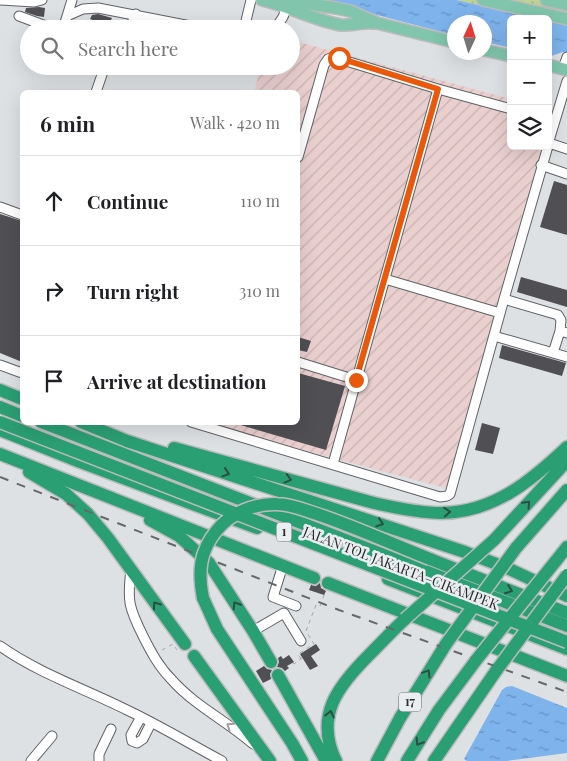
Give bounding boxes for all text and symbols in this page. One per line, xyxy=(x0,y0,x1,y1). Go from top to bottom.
north arrow xyxy=(447,15,492,60)
map controls xyxy=(507,15,552,150)
button: + xyxy=(507,15,552,60)
search box xyxy=(20,20,300,75)
icon: search xyxy=(38,34,66,62)
text: Search here xyxy=(78,35,178,61)
route start xyxy=(328,47,351,70)
button: − xyxy=(507,60,552,105)
button: layers xyxy=(507,105,552,150)
text: 6 min xyxy=(40,109,95,137)
text: Walk · 420 m xyxy=(190,112,280,133)
icon: ahead xyxy=(40,187,68,215)
text: Continue xyxy=(87,188,168,214)
text: 110 m xyxy=(240,190,280,211)
icon: right xyxy=(40,277,68,305)
text: Turn right xyxy=(87,278,179,304)
text: 310 m xyxy=(239,280,280,301)
icon: arrive xyxy=(40,367,68,395)
text: Arrive at destination xyxy=(87,368,267,394)
route end xyxy=(345,369,368,392)
one-way arrow xyxy=(221,468,229,478)
one-way arrow xyxy=(284,474,292,484)
one-way arrow xyxy=(521,501,530,510)
one-way arrow xyxy=(443,506,451,517)
one-way arrow xyxy=(376,518,384,528)
street label: JALAN TOL JAKARTA–CIKAMPEK xyxy=(300,521,503,614)
road number: 1 xyxy=(276,522,292,542)
one-way arrow xyxy=(504,584,512,594)
one-way arrow xyxy=(153,601,162,611)
one-way arrow xyxy=(233,602,243,611)
one-way arrow xyxy=(421,670,431,679)
road number: 17 xyxy=(399,692,421,712)
one-way arrow xyxy=(324,710,335,719)
one-way arrow xyxy=(227,723,236,732)
one-way arrow xyxy=(416,736,425,745)

